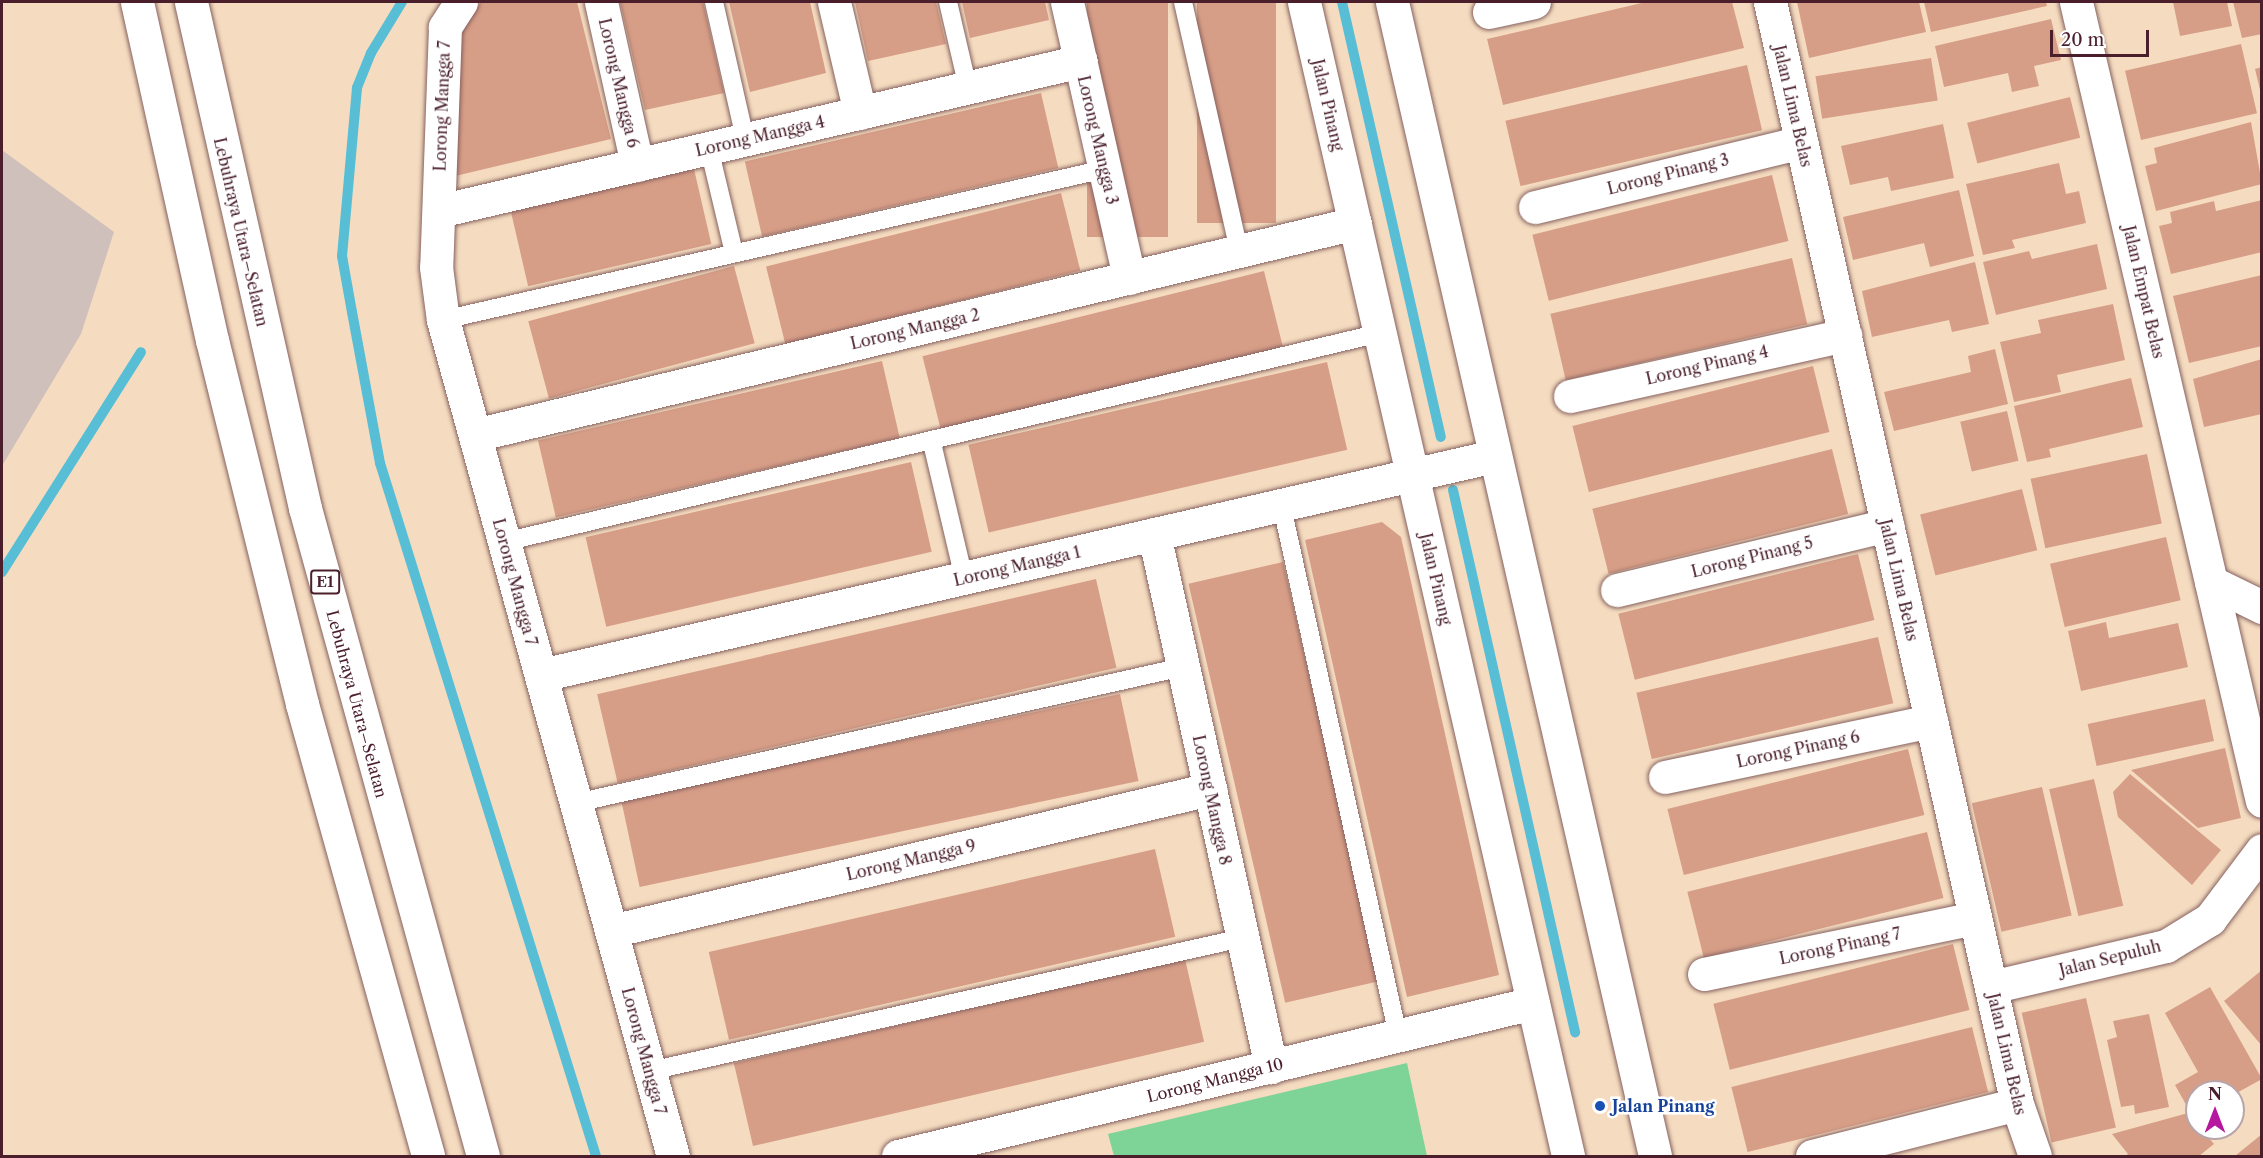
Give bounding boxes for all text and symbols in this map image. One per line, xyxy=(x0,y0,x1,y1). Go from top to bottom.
street label: Lorong Mangga 6 xyxy=(595,16,643,150)
scale bar xyxy=(2053,18,2152,56)
text: 20 m xyxy=(2061,29,2104,51)
street label: Lorong Mangga 7 xyxy=(430,40,454,172)
street label: Jalan Lima Belas xyxy=(1770,43,1816,169)
street label: Jalan Pinang xyxy=(1308,57,1348,153)
street label: Lorong Mangga 3 xyxy=(1074,73,1122,207)
street label: Lorong Mangga 4 xyxy=(693,112,827,160)
street label: Lebuhraya Utara–Selatan xyxy=(210,135,272,329)
street label: Lorong Pinang 3 xyxy=(1605,150,1731,198)
street label: Jalan Empat Belas xyxy=(2119,224,2169,360)
street label: Lorong Mangga 2 xyxy=(848,305,982,353)
street label: Lorong Pinang 4 xyxy=(1644,342,1770,388)
street label: Lorong Mangga 7 xyxy=(489,516,541,648)
street label: Jalan Lima Belas xyxy=(1876,517,1922,643)
street label: Jalan Pinang xyxy=(1416,531,1456,627)
street label: Lorong Pinang 5 xyxy=(1689,533,1815,581)
street label: Lorong Mangga 1 xyxy=(951,542,1083,590)
road number: E1 xyxy=(310,570,340,594)
street label: Lebuhraya Utara–Selatan xyxy=(323,608,391,800)
street label: Lorong Pinang 6 xyxy=(1735,727,1861,771)
street label: Lorong Mangga 8 xyxy=(1189,733,1235,867)
street label: Lorong Mangga 9 xyxy=(844,836,978,884)
street label: Lorong Pinang 7 xyxy=(1777,924,1903,968)
street label: Jalan Sepuluh xyxy=(2057,936,2163,980)
street label: Lorong Mangga 7 xyxy=(618,985,670,1117)
street label: Jalan Lima Belas xyxy=(1984,991,2030,1117)
street label: Lorong Mangga 10 xyxy=(1145,1054,1285,1106)
north arrow xyxy=(2185,1080,2245,1140)
text: N xyxy=(2208,1084,2222,1104)
place label: Jalan Pinang xyxy=(1612,1096,1714,1116)
marker: Jalan Pinang xyxy=(1593,1099,1607,1113)

